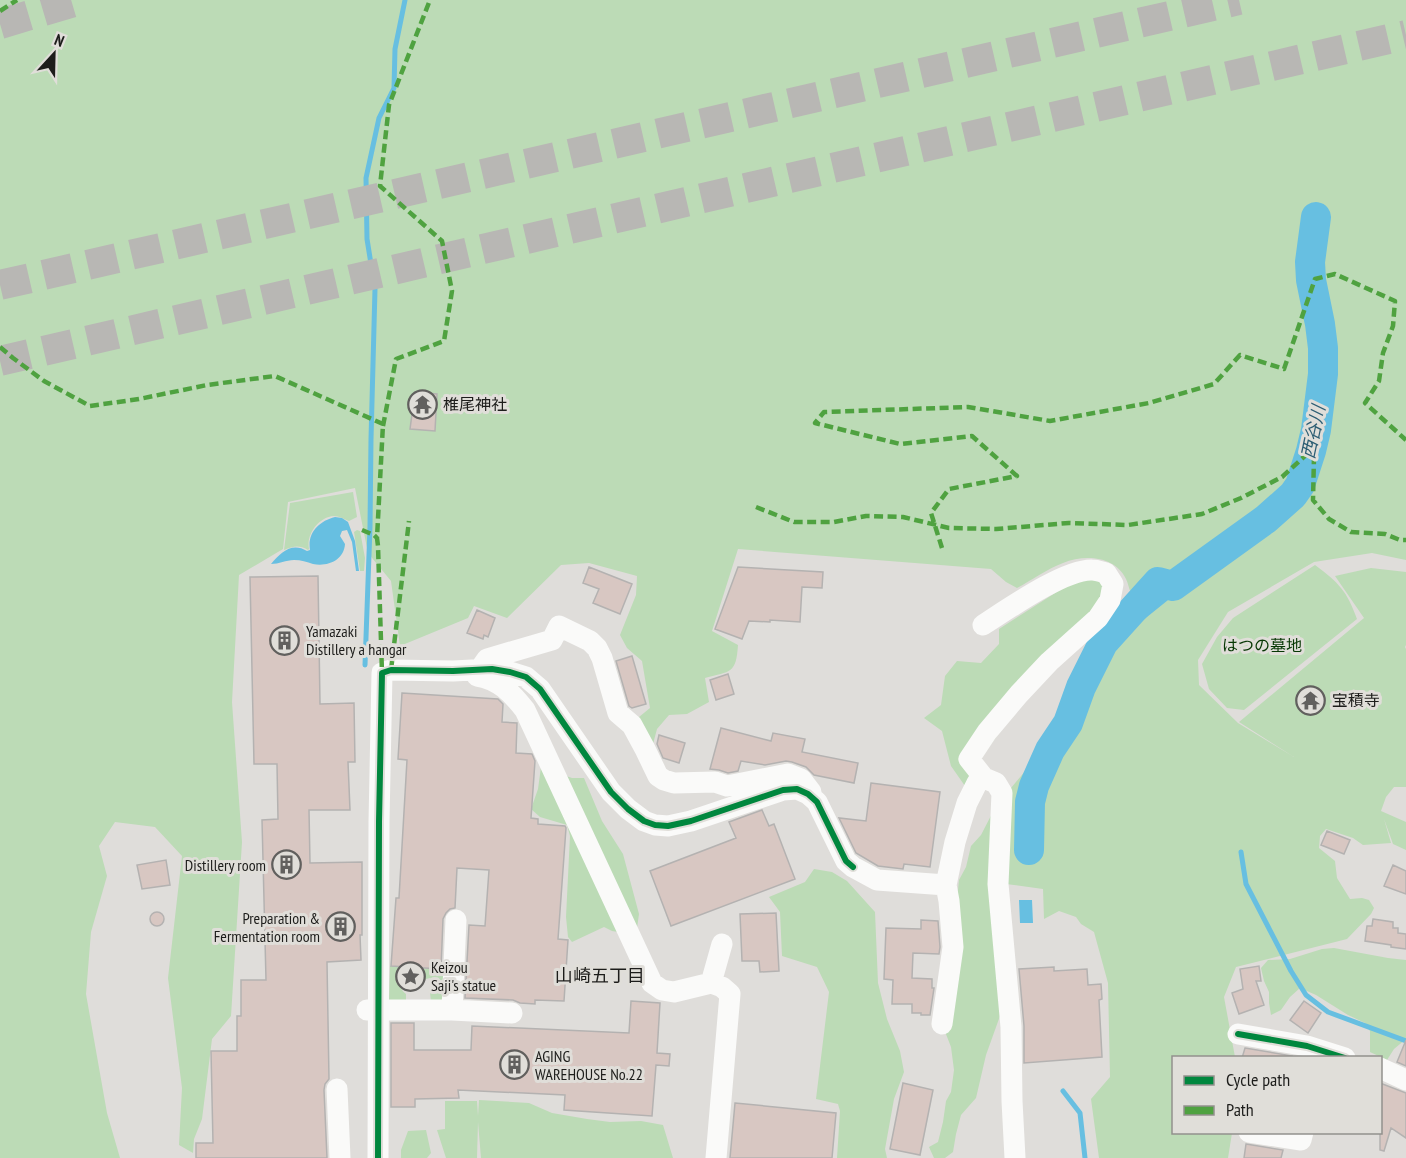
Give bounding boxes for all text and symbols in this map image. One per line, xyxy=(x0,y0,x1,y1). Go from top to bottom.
north arrow xyxy=(24,24,84,84)
text: N xyxy=(52,29,67,51)
temple icon: 椎尾神社 xyxy=(406,388,438,420)
place label: 椎尾神社 xyxy=(443,394,507,414)
water label: 西谷川 xyxy=(1296,401,1330,461)
place label: Yamazaki Distillery a hangar xyxy=(306,621,407,659)
building icon: Yamazaki Distillery a hangar xyxy=(269,624,301,656)
park label: はつの墓地 xyxy=(1222,635,1302,655)
temple icon: 宝積寺 xyxy=(1295,684,1327,716)
place label: 宝積寺 xyxy=(1332,690,1380,710)
building icon: Distillery room xyxy=(271,849,303,881)
place label: Distillery room xyxy=(185,855,266,875)
place label: Preparation & Fermentation room xyxy=(214,908,320,946)
building icon: Preparation & Fermentation room xyxy=(325,911,357,943)
place label: Keizou Saji's statue xyxy=(431,957,496,995)
place icon: Keizou Saji's statue xyxy=(394,960,426,992)
district label: 山崎五丁目 xyxy=(555,964,645,987)
place label: AGING WAREHOUSE No.22 xyxy=(535,1046,643,1084)
building icon: AGING WAREHOUSE No.22 xyxy=(498,1049,530,1081)
legend xyxy=(1172,1056,1382,1134)
text: Cycle path xyxy=(1226,1068,1290,1091)
text: Path xyxy=(1226,1098,1254,1121)

